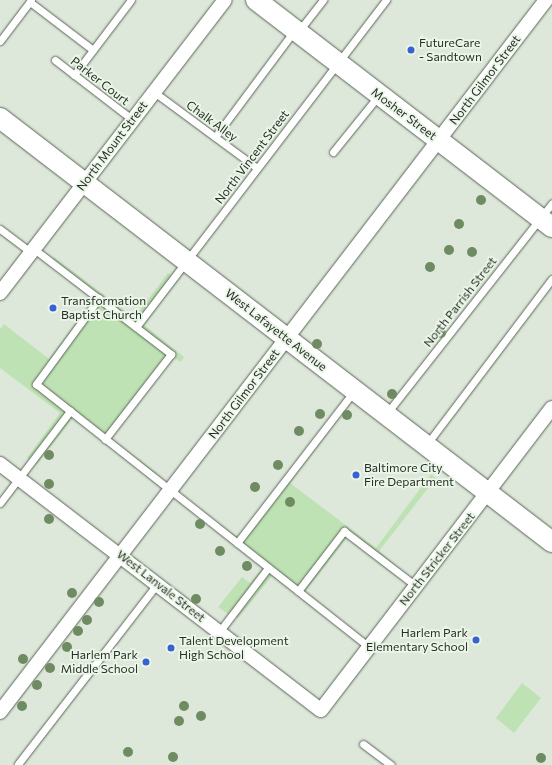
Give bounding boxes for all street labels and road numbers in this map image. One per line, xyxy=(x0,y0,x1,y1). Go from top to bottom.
street label: North Gilmor Street xyxy=(447,32,523,128)
street label: Parker Court xyxy=(68,54,132,108)
street label: Mosher Street xyxy=(368,85,440,143)
street label: North Mount Street xyxy=(74,98,150,194)
street label: Chalk Alley xyxy=(184,98,240,144)
street label: North Vincent Street xyxy=(212,107,292,207)
street label: North Parrish Street xyxy=(420,254,500,350)
street label: West Lafayette Avenue xyxy=(222,286,330,374)
street label: North Gilmor Street xyxy=(206,346,282,442)
street label: North Stricker Street xyxy=(396,510,478,608)
street label: West Lanvale Street xyxy=(114,547,208,625)

